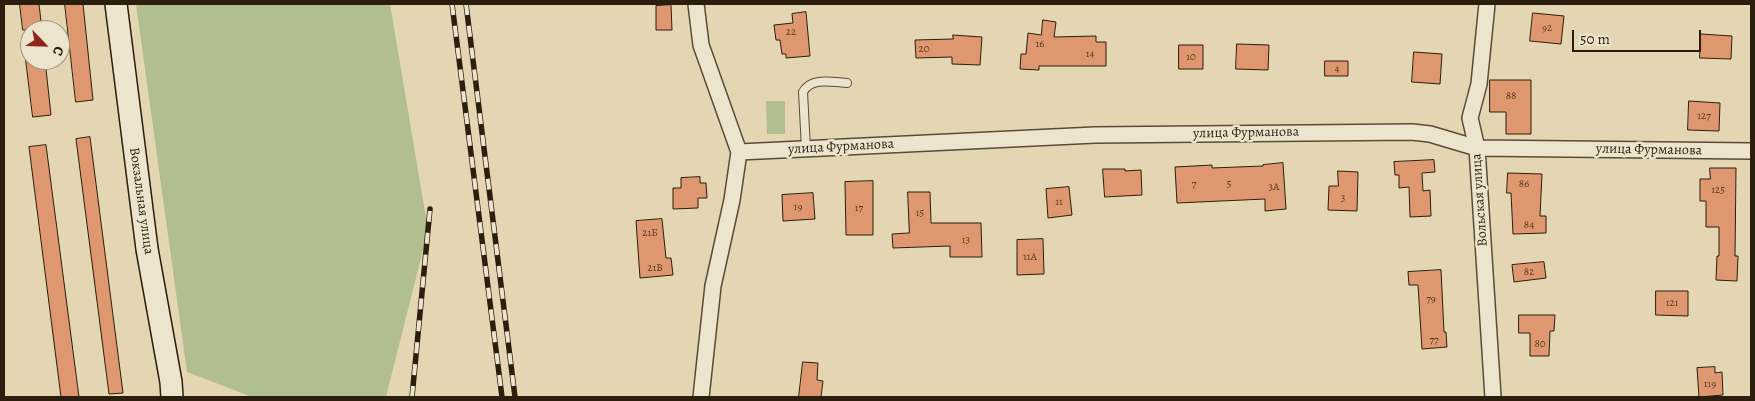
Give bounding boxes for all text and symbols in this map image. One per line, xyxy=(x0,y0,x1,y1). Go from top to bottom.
north arrow xyxy=(20,20,70,70)
scale bar xyxy=(1575,20,1704,52)
house number: 92 xyxy=(1542,21,1552,35)
house number: 22 xyxy=(786,25,796,39)
text: 50 m xyxy=(1580,29,1610,49)
house number: 16 xyxy=(1036,37,1044,51)
house number: 20 xyxy=(918,42,930,56)
text: С xyxy=(48,43,69,59)
house number: 14 xyxy=(1086,47,1094,61)
house number: 10 xyxy=(1186,50,1196,64)
house number: 4 xyxy=(1335,62,1339,76)
house number: 88 xyxy=(1506,89,1516,103)
house number: 127 xyxy=(1697,109,1711,123)
street label: улица Фурманова xyxy=(1193,124,1299,142)
street label: улица Фурманова xyxy=(788,136,894,158)
street label: улица Фурманова xyxy=(1596,141,1702,159)
street label: Вокзальная улица xyxy=(125,146,157,256)
street label: Вольская улица xyxy=(1468,153,1492,247)
house number: 7 xyxy=(1192,177,1196,191)
house number: 5 xyxy=(1227,177,1231,191)
house number: 86 xyxy=(1519,177,1529,191)
house number: 3А xyxy=(1269,180,1279,194)
house number: 125 xyxy=(1711,183,1725,197)
house number: 3 xyxy=(1341,191,1345,205)
house number: 11 xyxy=(1055,195,1063,209)
house number: 19 xyxy=(794,200,802,214)
house number: 17 xyxy=(855,201,863,215)
house number: 15 xyxy=(916,206,924,220)
house number: 84 xyxy=(1524,218,1534,232)
house number: 21Б xyxy=(642,226,658,240)
house number: 13 xyxy=(962,233,970,247)
house number: 11А xyxy=(1023,250,1037,264)
house number: 21В xyxy=(647,261,663,275)
house number: 82 xyxy=(1524,265,1534,279)
house number: 79 xyxy=(1426,292,1436,306)
house number: 121 xyxy=(1666,296,1678,310)
house number: 77 xyxy=(1429,333,1439,347)
house number: 80 xyxy=(1534,337,1546,351)
house number: 119 xyxy=(1704,377,1716,391)

